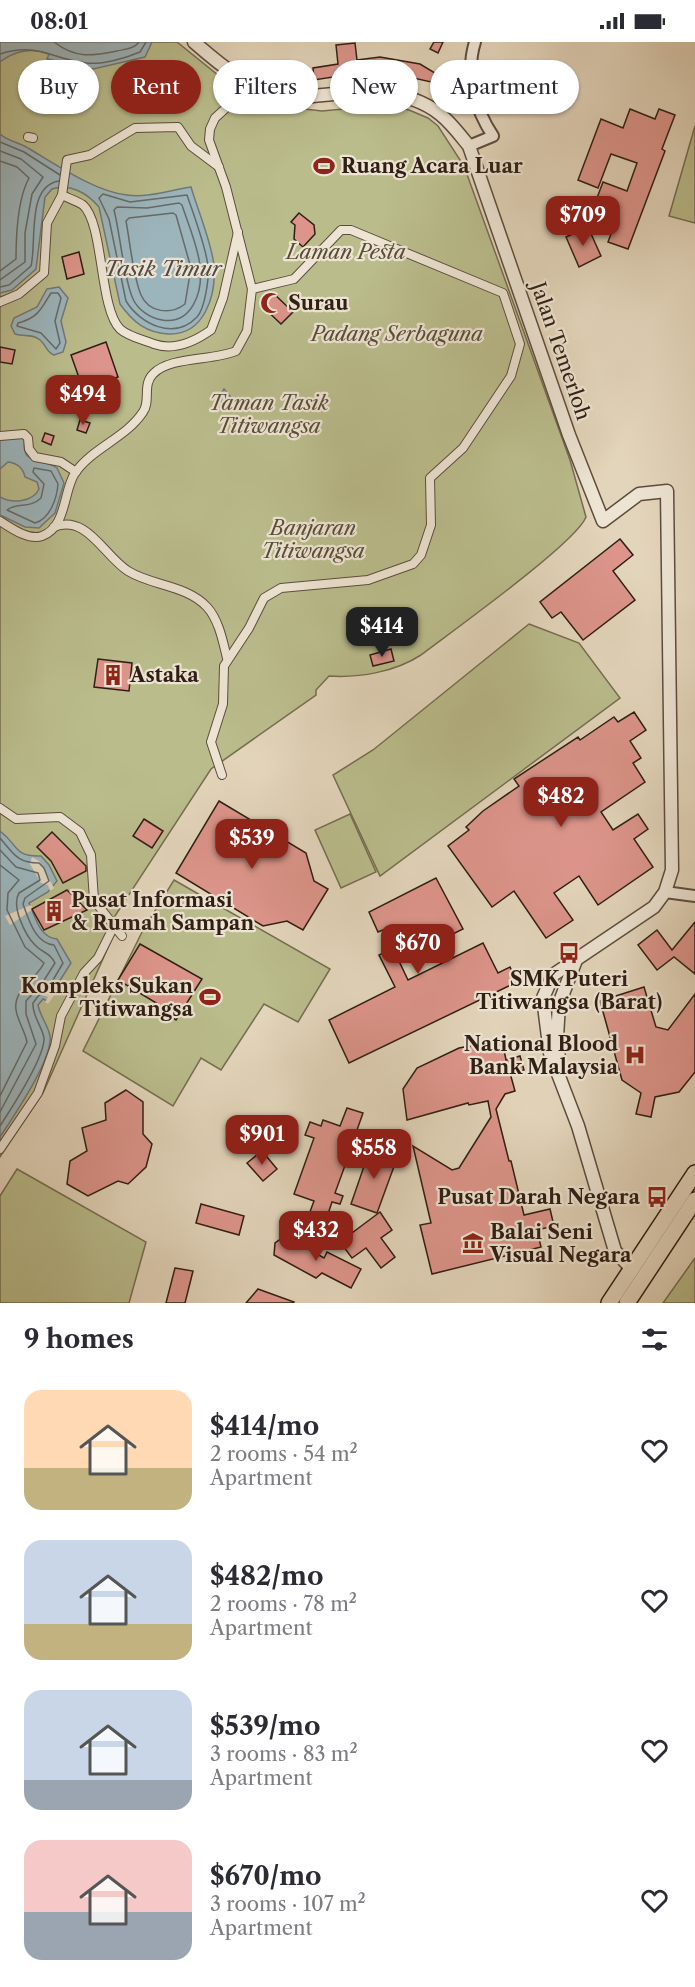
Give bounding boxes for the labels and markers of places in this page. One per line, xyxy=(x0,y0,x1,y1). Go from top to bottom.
sports icon: Ruang Acara Luar xyxy=(312,154,336,178)
place label: Ruang Acara Luar xyxy=(341,154,523,178)
pin: $709 xyxy=(547,196,619,247)
mosque icon: Surau xyxy=(259,291,283,315)
place label: Surau xyxy=(288,291,348,315)
pin: $494 xyxy=(47,375,119,426)
pin: $414 xyxy=(346,607,418,658)
building icon: Astaka xyxy=(101,663,125,687)
place label: Astaka xyxy=(129,663,199,687)
pin: $482 xyxy=(525,777,597,828)
pin: $539 xyxy=(216,819,288,870)
place label: Pusat Informasi & Rumah Sampan xyxy=(71,888,254,935)
building icon: Pusat Informasi & Rumah Sampan xyxy=(42,899,66,923)
pin: $670 xyxy=(382,924,454,975)
bus stop icon: SMK Puteri Titiwangsa (Barat) xyxy=(557,941,581,965)
place label: SMK Puteri Titiwangsa (Barat) xyxy=(476,967,662,1014)
place label: Kompleks Sukan Titiwangsa xyxy=(21,974,193,1021)
sports icon: Kompleks Sukan Titiwangsa xyxy=(198,985,222,1009)
place label: National Blood Bank Malaysia xyxy=(464,1032,619,1079)
hospital icon: National Blood Bank Malaysia xyxy=(623,1043,647,1067)
pin: $901 xyxy=(226,1115,298,1166)
pin: $558 xyxy=(338,1129,410,1180)
place label: Pusat Darah Negara xyxy=(437,1185,640,1209)
bus stop icon: Pusat Darah Negara xyxy=(645,1185,669,1209)
pin: $432 xyxy=(280,1211,352,1262)
place label: Balai Seni Visual Negara xyxy=(489,1220,632,1267)
museum icon: Balai Seni Visual Negara xyxy=(461,1231,485,1255)

